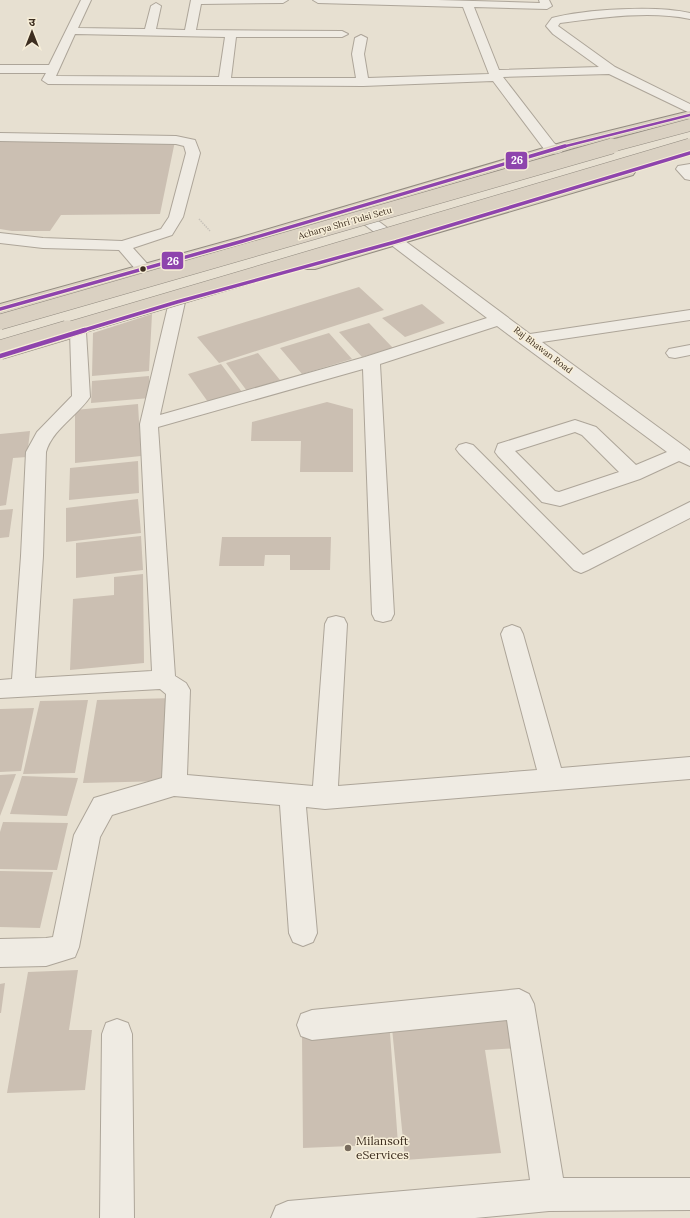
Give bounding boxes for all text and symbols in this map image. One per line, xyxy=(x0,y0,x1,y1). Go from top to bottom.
north arrow xyxy=(12,12,52,52)
text: उ xyxy=(29,15,36,29)
line badge: 26 xyxy=(505,151,528,170)
text: 26 xyxy=(511,153,523,167)
street label: Acharya Shri Tulsi Setu xyxy=(296,204,394,241)
line badge: 26 xyxy=(161,251,184,270)
text: 26 xyxy=(167,254,179,268)
unlabelled marker xyxy=(138,264,148,274)
street label: Raj Bhawan Road xyxy=(512,324,575,376)
place label: Milansoft eServices xyxy=(356,1133,409,1162)
marker: Milansoft eServices xyxy=(343,1143,353,1153)

